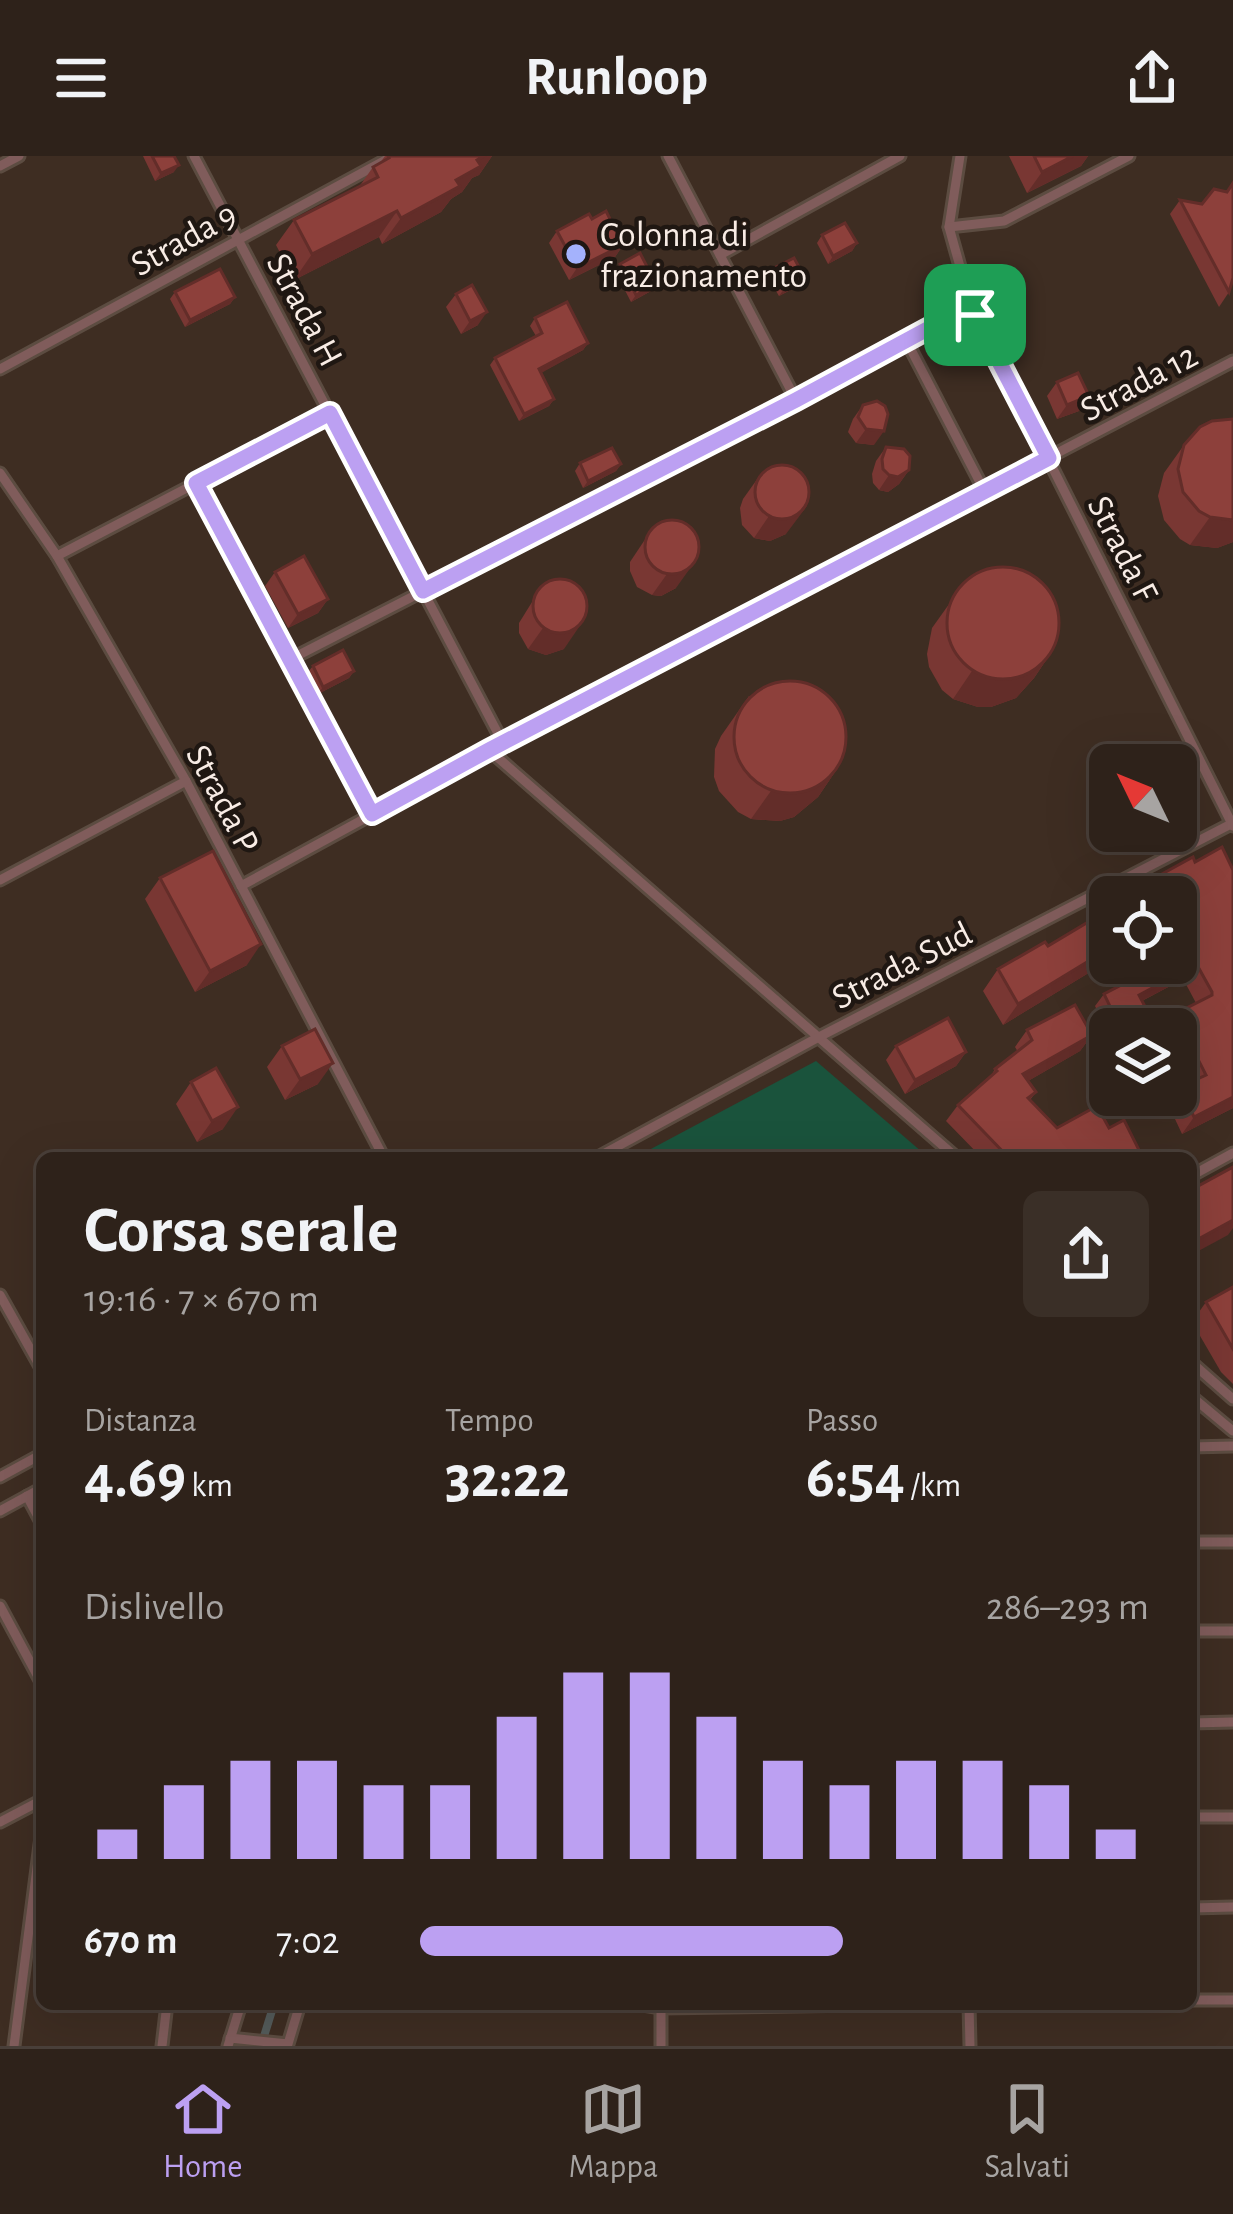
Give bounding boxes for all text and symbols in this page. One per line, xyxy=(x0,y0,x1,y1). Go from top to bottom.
icon: menu xyxy=(48,45,114,111)
icon: share xyxy=(1119,45,1185,111)
text: Runloop xyxy=(525,51,708,105)
street label: Strada 9 xyxy=(125,196,243,283)
place label: Colonna di frazionamento xyxy=(600,217,807,294)
marker: Colonna di frazionamento xyxy=(563,241,589,267)
street label: Strada H xyxy=(260,248,349,372)
pin xyxy=(924,264,1026,366)
icon: arrive xyxy=(942,282,1008,348)
street label: Strada 12 xyxy=(1075,337,1203,428)
street label: Strada F xyxy=(1080,490,1164,608)
street label: Strada P xyxy=(179,739,265,859)
north arrow xyxy=(1089,744,1197,852)
map controls xyxy=(1089,744,1197,1116)
button: locate xyxy=(1089,876,1197,984)
street label: Strada Sud xyxy=(826,915,978,1016)
button: layers xyxy=(1089,1008,1197,1116)
button: share xyxy=(1023,1191,1149,1317)
text: Corsa serale xyxy=(84,1198,398,1264)
text: 19:16 · 7 × 670 m xyxy=(84,1280,319,1319)
text: Distanza xyxy=(84,1405,197,1438)
text: Tempo xyxy=(445,1405,534,1438)
text: Passo xyxy=(806,1405,878,1438)
text: 4.69 xyxy=(84,1448,186,1508)
text: 32:22 xyxy=(445,1448,569,1508)
text: 6:54 xyxy=(806,1448,905,1508)
text: km xyxy=(186,1470,233,1503)
text: /km xyxy=(905,1470,961,1503)
text: Dislivello xyxy=(84,1588,224,1627)
text: 286–293 m xyxy=(986,1588,1149,1627)
text: 670 m xyxy=(84,1922,177,1961)
text: 7:02 xyxy=(276,1922,340,1961)
tab: Home xyxy=(163,2076,242,2188)
tab: Mappa xyxy=(569,2076,658,2188)
tab: Salvati xyxy=(984,2076,1070,2188)

